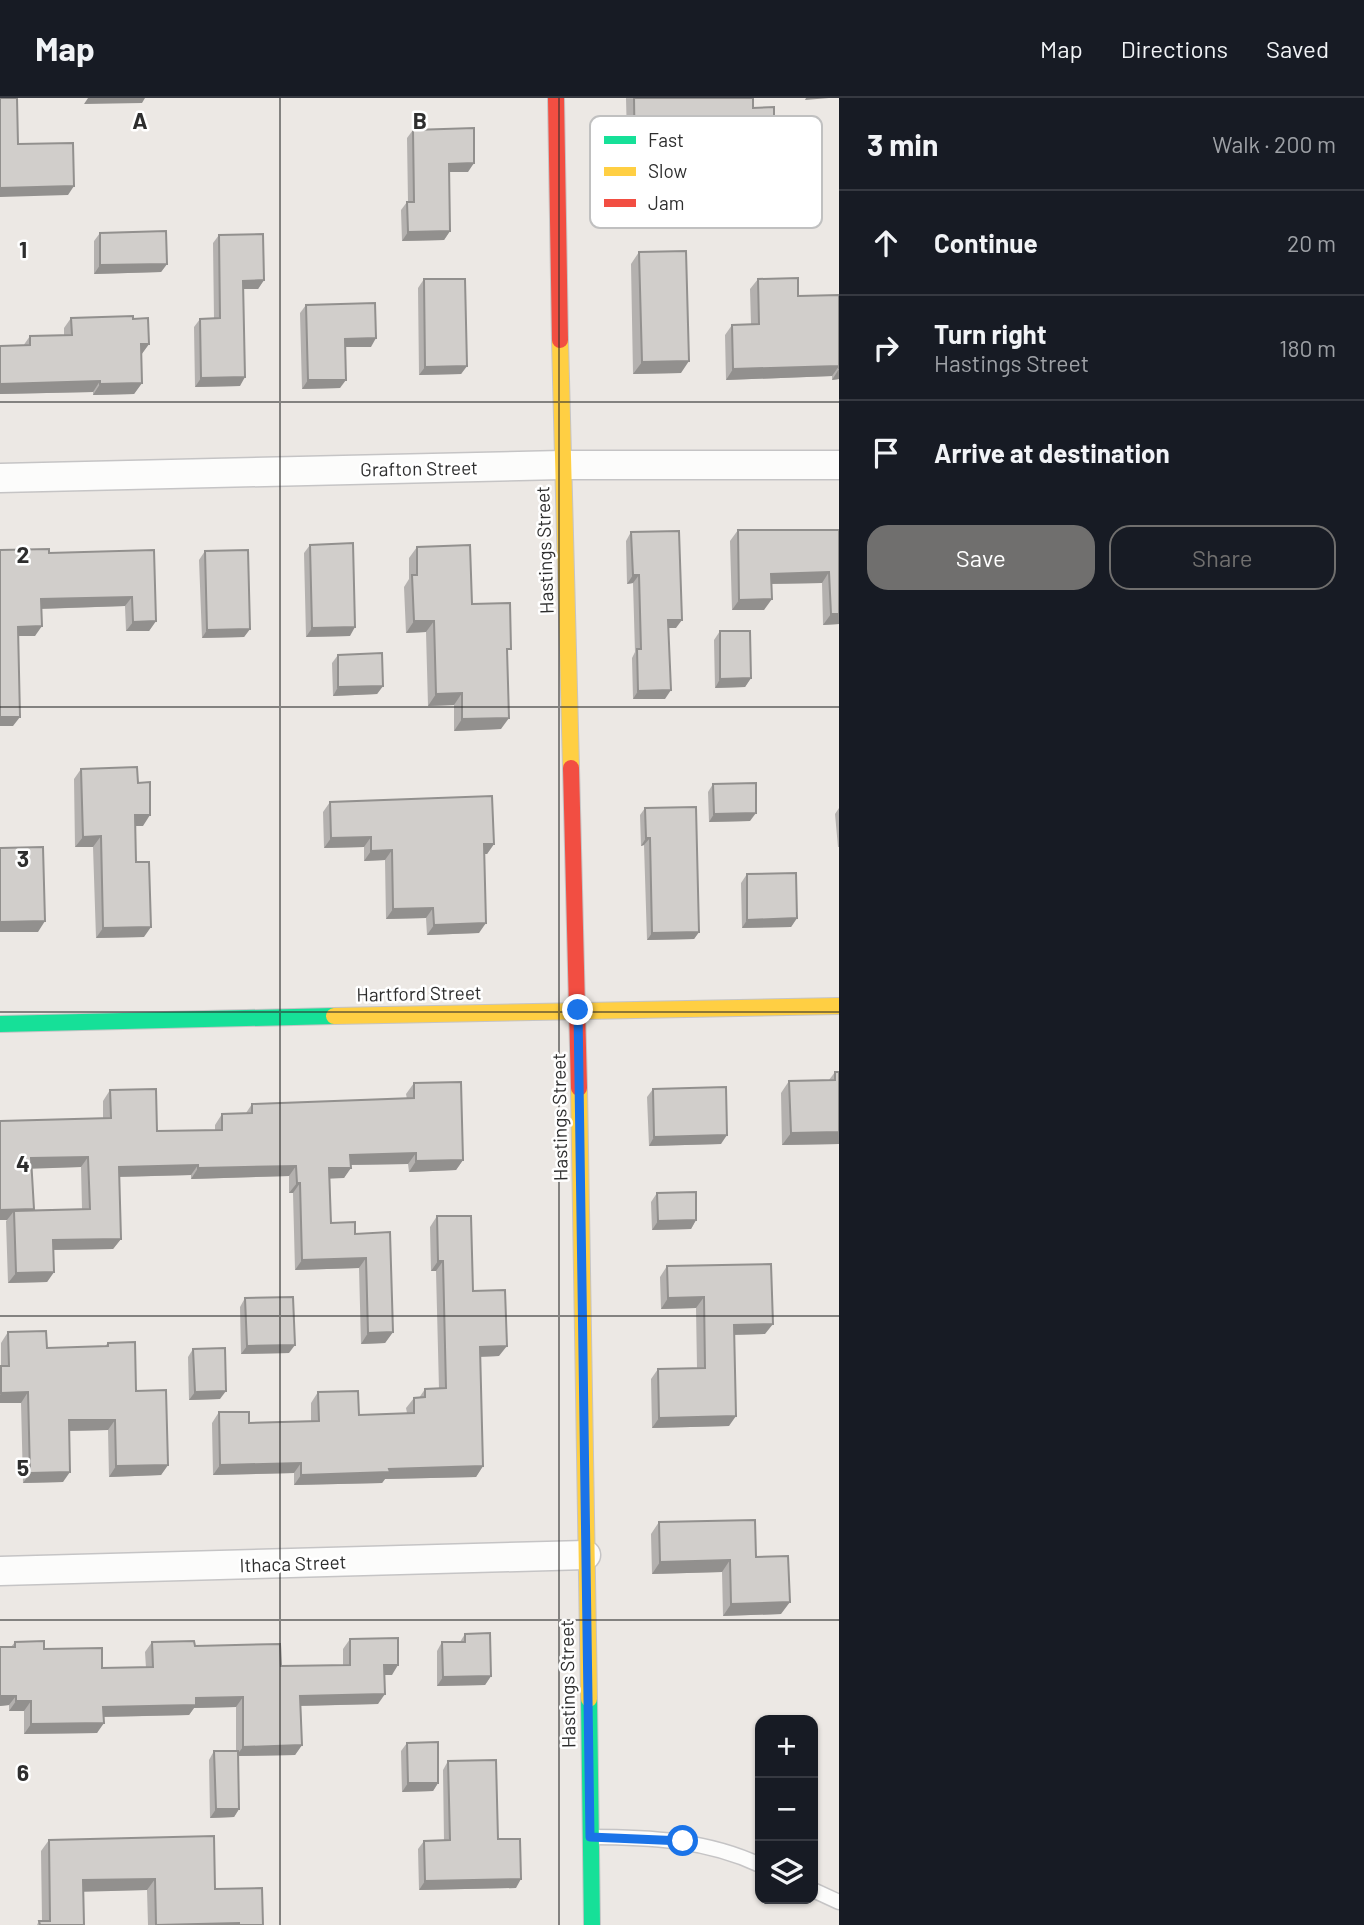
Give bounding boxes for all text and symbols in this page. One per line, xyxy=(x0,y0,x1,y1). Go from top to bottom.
text: Map xyxy=(35,28,95,68)
text: Map xyxy=(1040,34,1083,63)
text: Directions xyxy=(1121,34,1228,63)
text: Saved xyxy=(1266,34,1329,63)
text: A xyxy=(132,106,148,134)
text: B xyxy=(413,106,427,134)
legend xyxy=(590,116,822,228)
text: 3 min xyxy=(867,126,938,162)
text: Fast xyxy=(648,128,684,151)
text: Walk · 200 m xyxy=(1212,130,1336,158)
text: Slow xyxy=(648,159,687,182)
text: Jam xyxy=(648,191,684,214)
icon: ahead xyxy=(867,224,905,262)
text: Continue xyxy=(934,227,1038,258)
text: 20 m xyxy=(1287,229,1336,257)
text: 1 xyxy=(19,235,27,263)
text: Turn right xyxy=(934,318,1047,349)
icon: right xyxy=(867,329,905,367)
text: 180 m xyxy=(1279,334,1336,362)
text: Hastings Street xyxy=(934,349,1089,377)
icon: arrive xyxy=(867,434,905,472)
text: Arrive at destination xyxy=(934,437,1170,468)
street label: Grafton Street xyxy=(360,455,478,481)
street label: Hastings Street xyxy=(530,486,558,614)
button: Save xyxy=(867,525,1095,590)
button: Share xyxy=(1109,525,1336,590)
text: 2 xyxy=(17,540,29,568)
text: 3 xyxy=(17,844,29,872)
street label: Hartford Street xyxy=(356,980,482,1006)
route end xyxy=(562,994,593,1025)
street label: Hastings Street xyxy=(546,1053,572,1181)
text: 4 xyxy=(16,1149,30,1177)
text: 5 xyxy=(17,1453,29,1481)
street label: Ithaca Street xyxy=(239,1550,347,1576)
street label: Hastings Street xyxy=(554,1620,580,1748)
map controls xyxy=(755,1715,818,1904)
button: + xyxy=(755,1715,818,1778)
text: 6 xyxy=(17,1758,29,1786)
button: − xyxy=(755,1778,818,1841)
route start xyxy=(667,1825,698,1856)
button: layers xyxy=(755,1841,818,1904)

